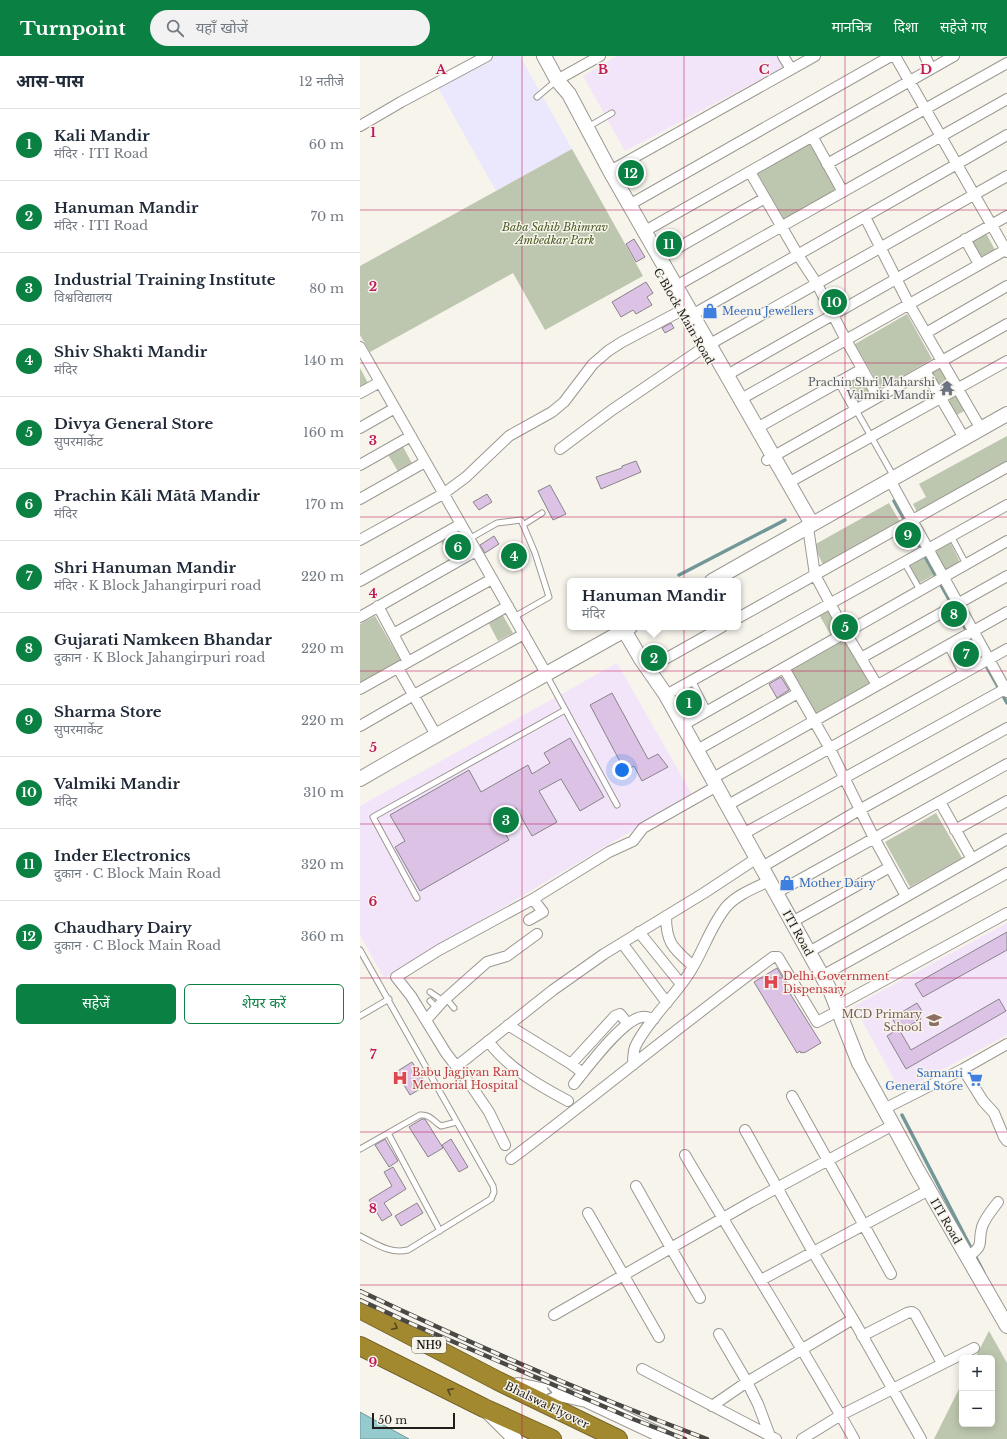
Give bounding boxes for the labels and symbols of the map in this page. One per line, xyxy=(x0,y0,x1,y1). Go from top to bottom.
text: A xyxy=(435,61,447,78)
text: B xyxy=(598,61,608,78)
text: C xyxy=(759,61,770,78)
text: D xyxy=(920,61,932,78)
text: 1 xyxy=(370,124,376,141)
pin: 12 xyxy=(618,158,644,188)
park label: Baba Sahib Bhimrav Ambedkar Park xyxy=(501,220,609,247)
pin: 11 xyxy=(656,229,682,259)
street label: C Block Main Road xyxy=(651,265,718,367)
text: 2 xyxy=(369,278,377,295)
pin: 10 xyxy=(821,287,847,317)
shop icon: Meenu Jewellers xyxy=(701,302,719,320)
place label: Meenu Jewellers xyxy=(722,304,814,318)
place label: Prachin Shri Maharshi Valmiki Mandir xyxy=(808,375,936,402)
temple icon: Prachin Shri Maharshi Valmiki Mandir xyxy=(938,379,956,397)
text: 3 xyxy=(369,432,377,449)
pin: 9 xyxy=(895,520,921,550)
pin: 6 xyxy=(445,532,471,562)
pin: 4 xyxy=(501,541,527,571)
text: 4 xyxy=(369,585,378,602)
pin: 8 xyxy=(941,599,967,629)
pin: 5 xyxy=(832,612,858,642)
pin: 7 xyxy=(953,639,979,669)
pin: 2 xyxy=(641,643,667,673)
pin: 1 xyxy=(676,688,702,718)
text: 5 xyxy=(369,739,377,756)
your location xyxy=(612,760,632,780)
pin: 3 xyxy=(493,805,519,835)
shop icon: Mother Dairy xyxy=(778,874,796,892)
place label: Mother Dairy xyxy=(799,876,876,890)
text: 6 xyxy=(369,893,378,910)
street label: ITI Road xyxy=(780,908,817,959)
place label: Delhi Government Dispensary xyxy=(783,969,890,996)
hospital icon: Delhi Government Dispensary xyxy=(762,973,780,991)
place label: MCD Primary School xyxy=(842,1007,922,1034)
school or university icon: MCD Primary School xyxy=(925,1011,943,1029)
text: 7 xyxy=(370,1046,377,1063)
place label: Babu Jagjivan Ram Memorial Hospital xyxy=(412,1065,519,1092)
place label: Samanti General Store xyxy=(885,1066,963,1093)
hospital icon: Babu Jagjivan Ram Memorial Hospital xyxy=(391,1069,409,1087)
supermarket icon: Samanti General Store xyxy=(966,1070,984,1088)
street label: ITI Road xyxy=(927,1196,965,1247)
text: 8 xyxy=(369,1200,377,1217)
one-way arrow xyxy=(390,1322,398,1330)
road number: NH9 xyxy=(412,1337,446,1353)
text: 9 xyxy=(369,1354,378,1371)
street label: Bhalswa Flyover xyxy=(503,1379,592,1432)
one-way arrow xyxy=(446,1388,454,1396)
one-way arrow xyxy=(546,1388,553,1396)
scale bar xyxy=(372,1411,455,1430)

